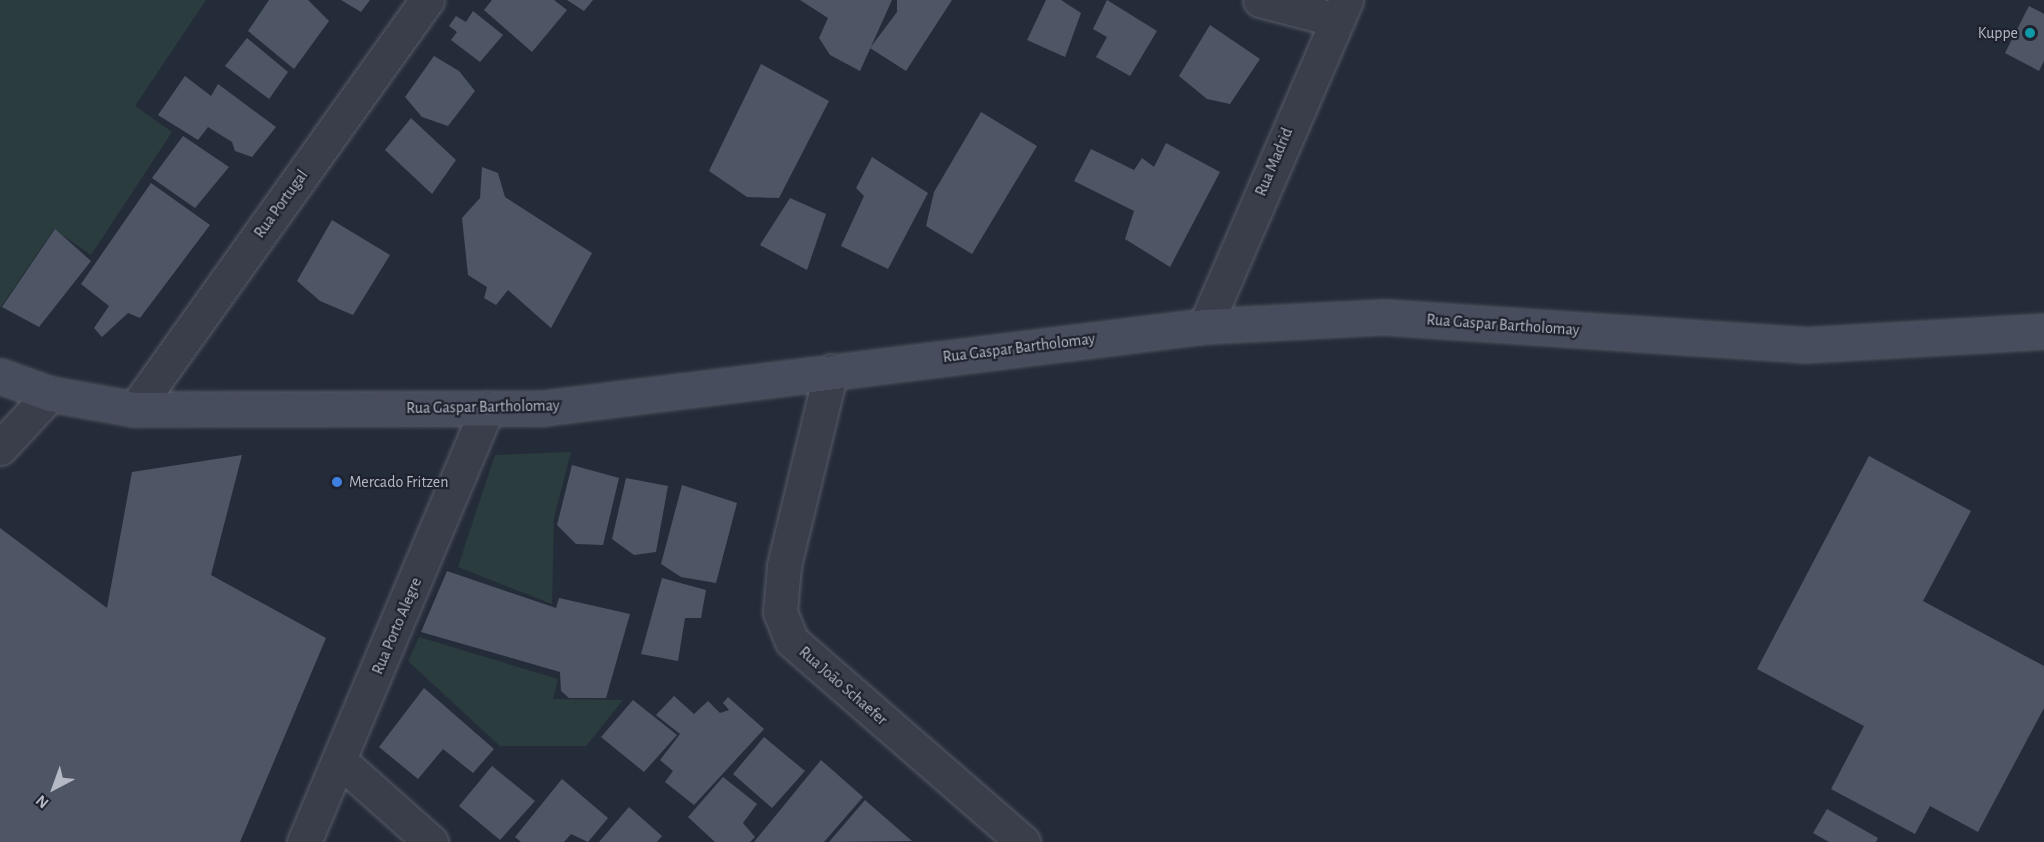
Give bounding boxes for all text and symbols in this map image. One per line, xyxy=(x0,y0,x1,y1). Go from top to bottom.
place label: Kuppe xyxy=(1978,23,2018,43)
marker: Kuppe xyxy=(2023,26,2037,40)
street label: Rua Madrid xyxy=(1251,125,1297,199)
street label: Rua Portugal xyxy=(250,166,312,242)
street label: Rua Gaspar Bartholomay xyxy=(1426,310,1580,340)
street label: Rua Gaspar Bartholomay xyxy=(942,329,1096,367)
street label: Rua Gaspar Bartholomay xyxy=(406,396,560,418)
place label: Mercado Fritzen xyxy=(349,472,448,492)
marker: Mercado Fritzen xyxy=(330,475,344,489)
street label: Rua Porto Alegre xyxy=(368,575,426,677)
street label: Rua João Schaefer xyxy=(795,642,891,730)
north arrow xyxy=(24,758,84,818)
text: N xyxy=(33,792,52,811)

